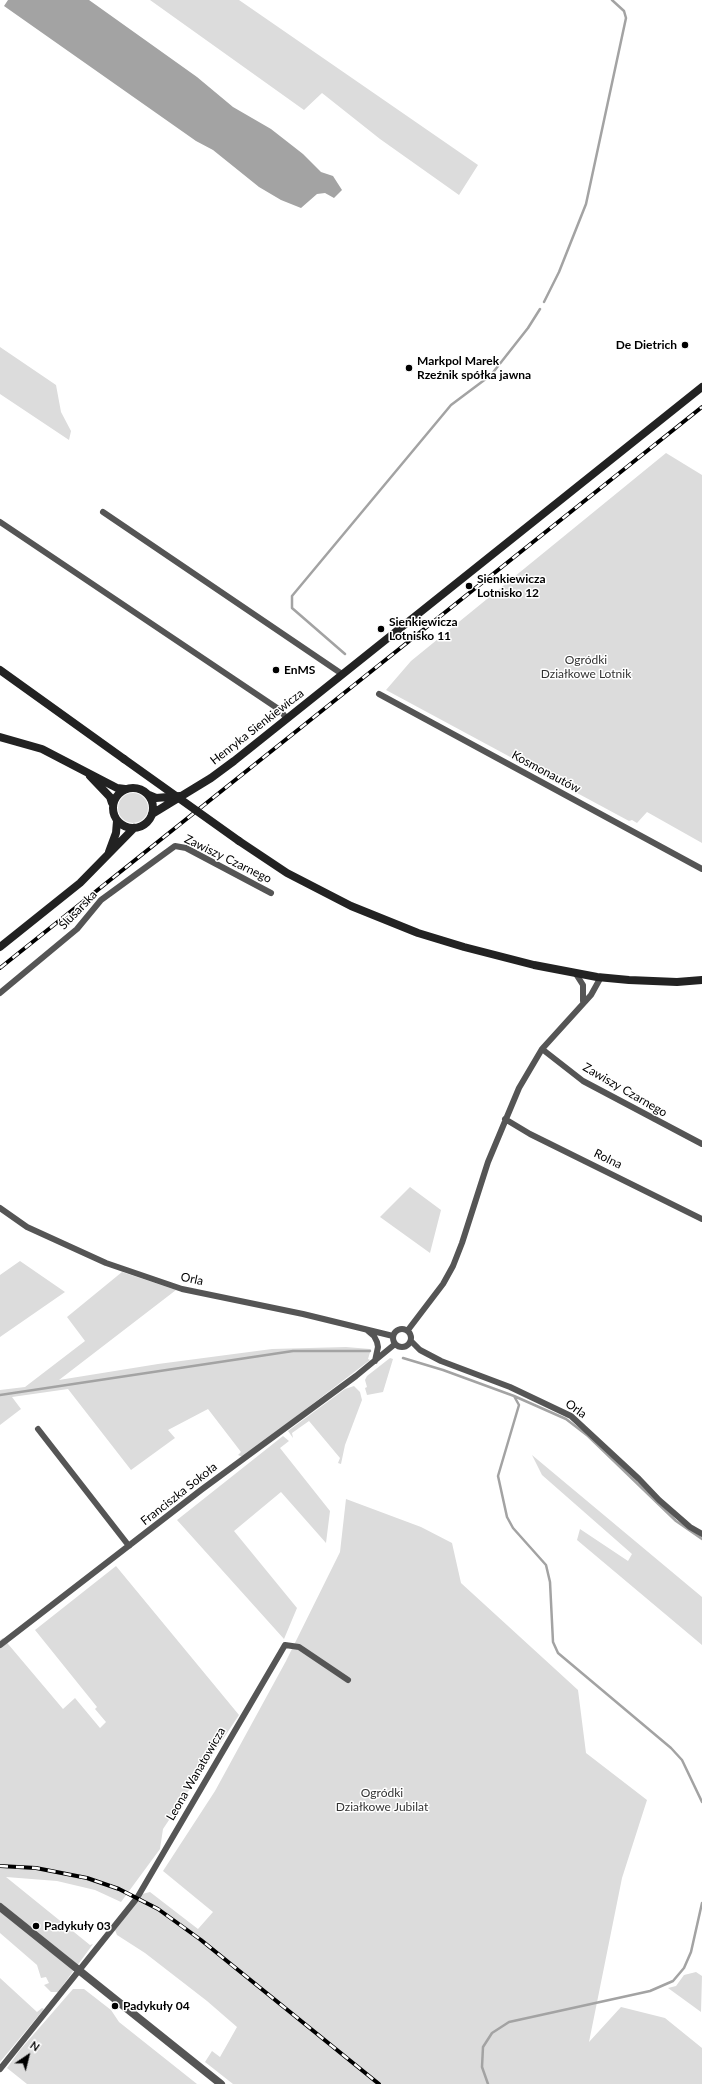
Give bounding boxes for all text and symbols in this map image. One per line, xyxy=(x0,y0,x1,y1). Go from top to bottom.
place label: De Dietrich xyxy=(616,338,677,352)
marker: De Dietrich xyxy=(680,340,690,350)
place label: Markpol Marek Rzeźnik spółka jawna xyxy=(417,354,531,382)
marker: Markpol Marek Rzeźnik spółka jawna xyxy=(404,363,414,373)
place label: Sienkiewicza Lotnisko 12 xyxy=(477,572,546,600)
marker: Sienkiewicza Lotnisko 12 xyxy=(464,581,474,591)
place label: Sienkiewicza Lotnisko 11 xyxy=(389,615,458,643)
marker: Sienkiewicza Lotnisko 11 xyxy=(376,624,386,634)
park label: Ogródki Działkowe Lotnik xyxy=(541,653,631,681)
place label: EnMS xyxy=(284,663,315,677)
marker: EnMS xyxy=(271,665,281,675)
street label: Henryka Sienkiewicza xyxy=(207,686,307,768)
street label: Kosmonautów xyxy=(509,748,583,796)
street label: Zawiszy Czarnego xyxy=(182,832,274,886)
street label: Ślusarska xyxy=(56,887,100,933)
street label: Zawiszy Czarnego xyxy=(580,1060,670,1120)
street label: Rolna xyxy=(592,1146,624,1172)
street label: Orla xyxy=(179,1270,205,1288)
street label: Orla xyxy=(563,1397,589,1421)
street label: Franciszka Sokoła xyxy=(138,1460,220,1528)
street label: Leona Wanatowicza xyxy=(163,1725,229,1823)
park label: Ogródki Działkowe Jubilat xyxy=(336,1786,428,1814)
place label: Padykuły 03 xyxy=(44,1919,111,1933)
marker: Padykuły 03 xyxy=(31,1921,41,1931)
place label: Padykuły 04 xyxy=(123,1999,190,2013)
marker: Padykuły 04 xyxy=(110,2001,120,2011)
north arrow xyxy=(8,2036,48,2076)
text: N xyxy=(28,2038,42,2054)

